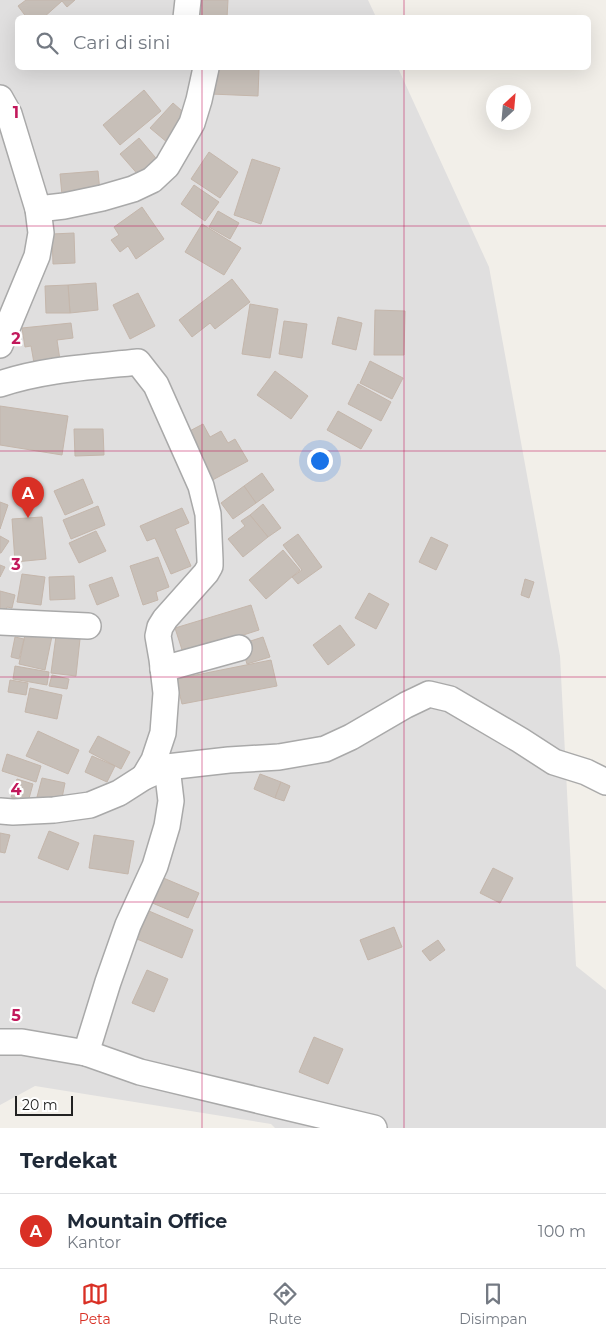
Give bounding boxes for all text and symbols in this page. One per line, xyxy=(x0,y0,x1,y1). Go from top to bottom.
search box xyxy=(15,15,591,70)
icon: search xyxy=(33,29,61,57)
text: Cari di sini xyxy=(73,31,170,54)
north arrow xyxy=(486,85,531,130)
text: 1 xyxy=(13,103,19,122)
text: 2 xyxy=(11,329,21,348)
your location xyxy=(307,448,333,474)
pin: A xyxy=(12,477,44,518)
text: 3 xyxy=(10,555,21,574)
text: 4 xyxy=(10,780,22,799)
text: 5 xyxy=(11,1006,21,1025)
scale bar xyxy=(15,1093,72,1116)
text: 20 m xyxy=(22,1096,58,1114)
text: Terdekat xyxy=(20,1148,117,1173)
text: Mountain Office xyxy=(67,1210,227,1233)
text: A xyxy=(30,1222,42,1241)
text: 100 m xyxy=(538,1222,586,1241)
text: Kantor xyxy=(67,1233,121,1252)
tab: Peta xyxy=(79,1280,111,1328)
tab: Rute xyxy=(268,1280,302,1328)
tab: Disimpan xyxy=(459,1280,527,1328)

